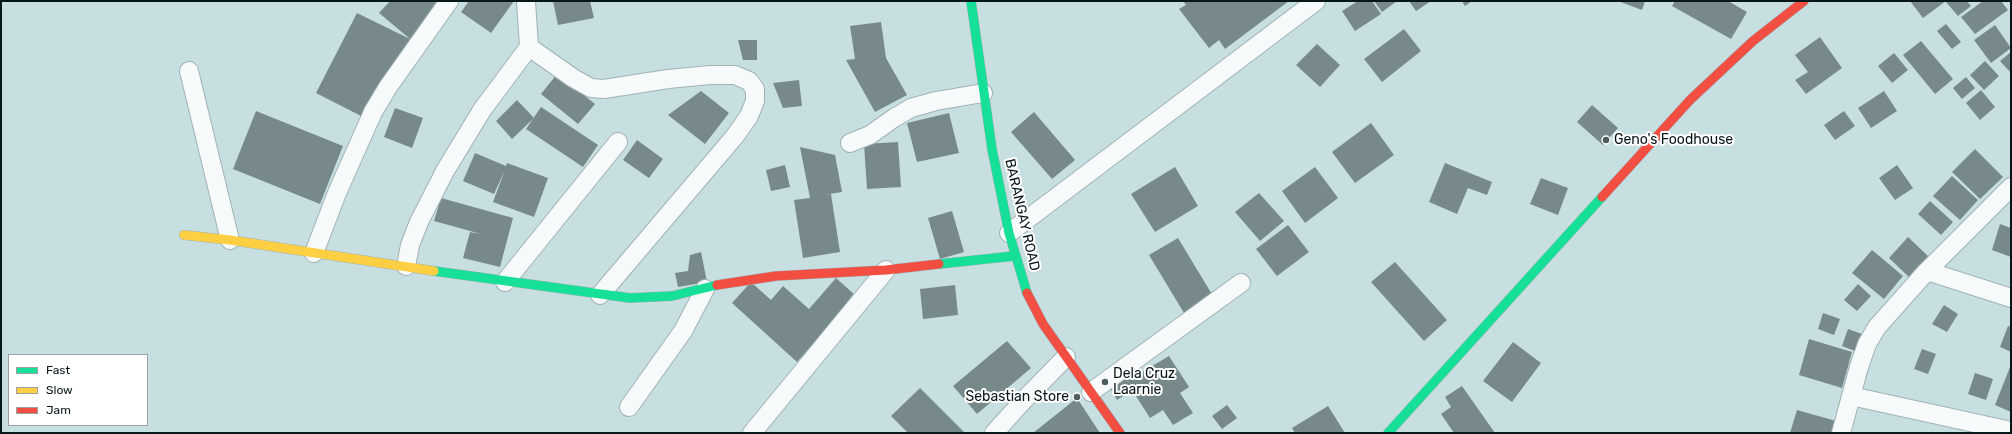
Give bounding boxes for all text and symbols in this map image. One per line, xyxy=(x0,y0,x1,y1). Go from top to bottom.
place label: Geno's Foodhouse xyxy=(1614,132,1733,148)
marker: Geno's Foodhouse xyxy=(1601,135,1611,145)
street label: BARANGAY ROAD xyxy=(1001,157,1043,273)
legend xyxy=(8,354,148,426)
text: Fast xyxy=(46,363,70,377)
place label: Dela Cruz Laarnie xyxy=(1113,366,1175,398)
marker: Dela Cruz Laarnie xyxy=(1100,377,1110,387)
text: Slow xyxy=(46,383,73,397)
place label: Sebastian Store xyxy=(966,389,1069,405)
marker: Sebastian Store xyxy=(1072,392,1082,402)
text: Jam xyxy=(46,403,71,417)

